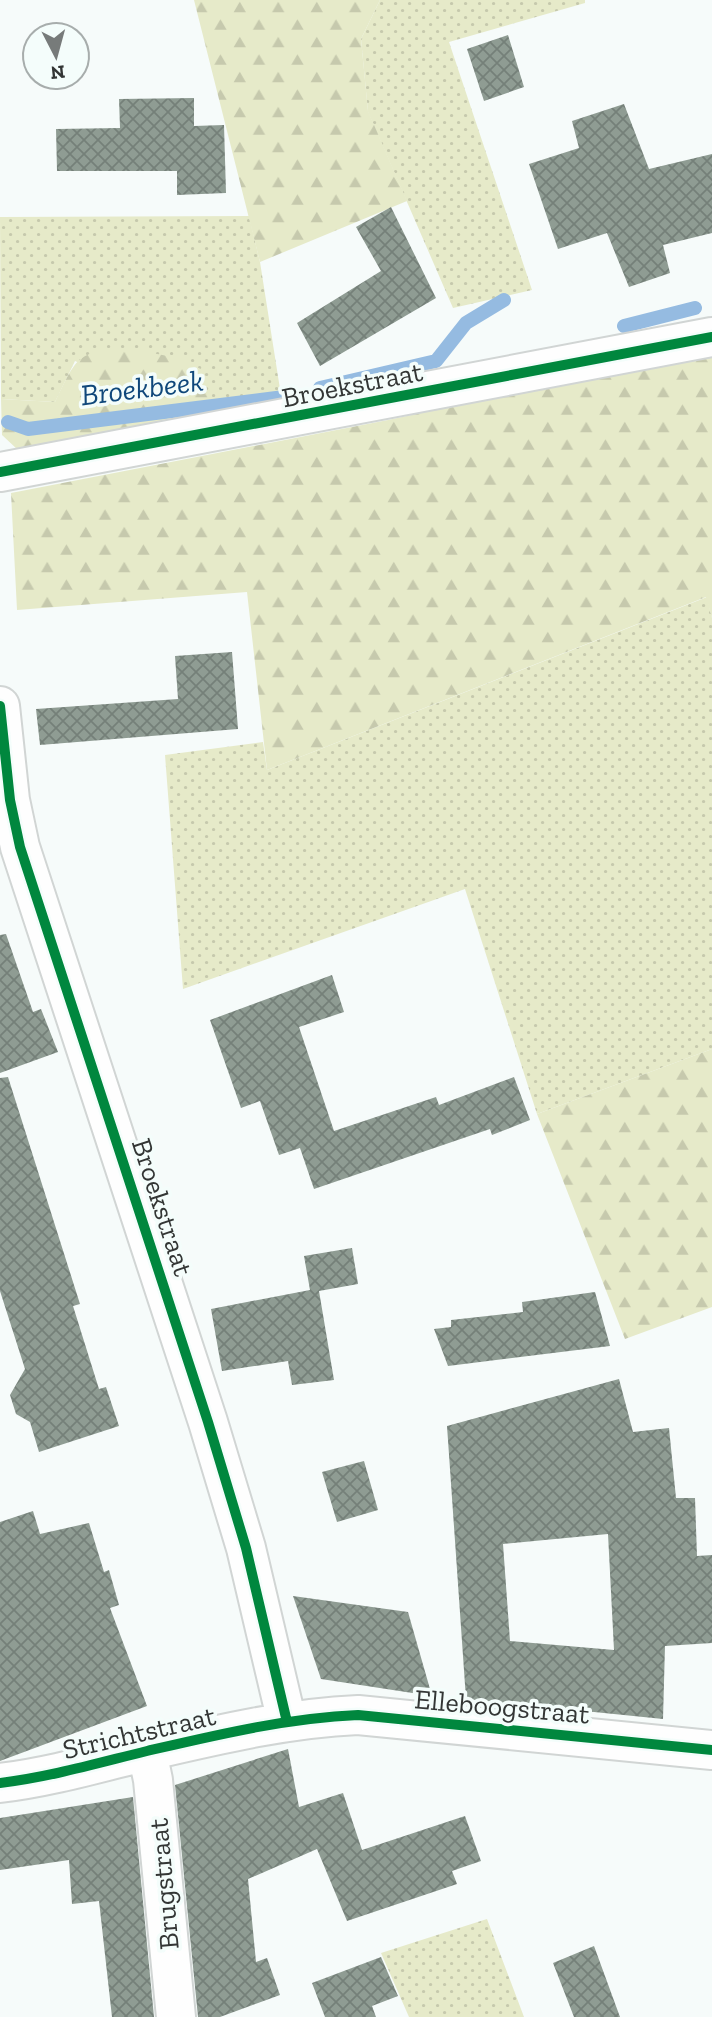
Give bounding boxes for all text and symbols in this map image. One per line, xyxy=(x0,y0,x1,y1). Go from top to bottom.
north arrow xyxy=(21,21,91,91)
text: N xyxy=(49,60,66,85)
street label: Broekstraat xyxy=(279,355,426,414)
water label: Broekbeek xyxy=(79,363,205,413)
street label: Broekstraat xyxy=(125,1134,200,1281)
street label: Elleboogstraat xyxy=(413,1682,591,1731)
street label: Strichtstraat xyxy=(60,1699,219,1766)
street label: Brugstraat xyxy=(141,1816,186,1951)

